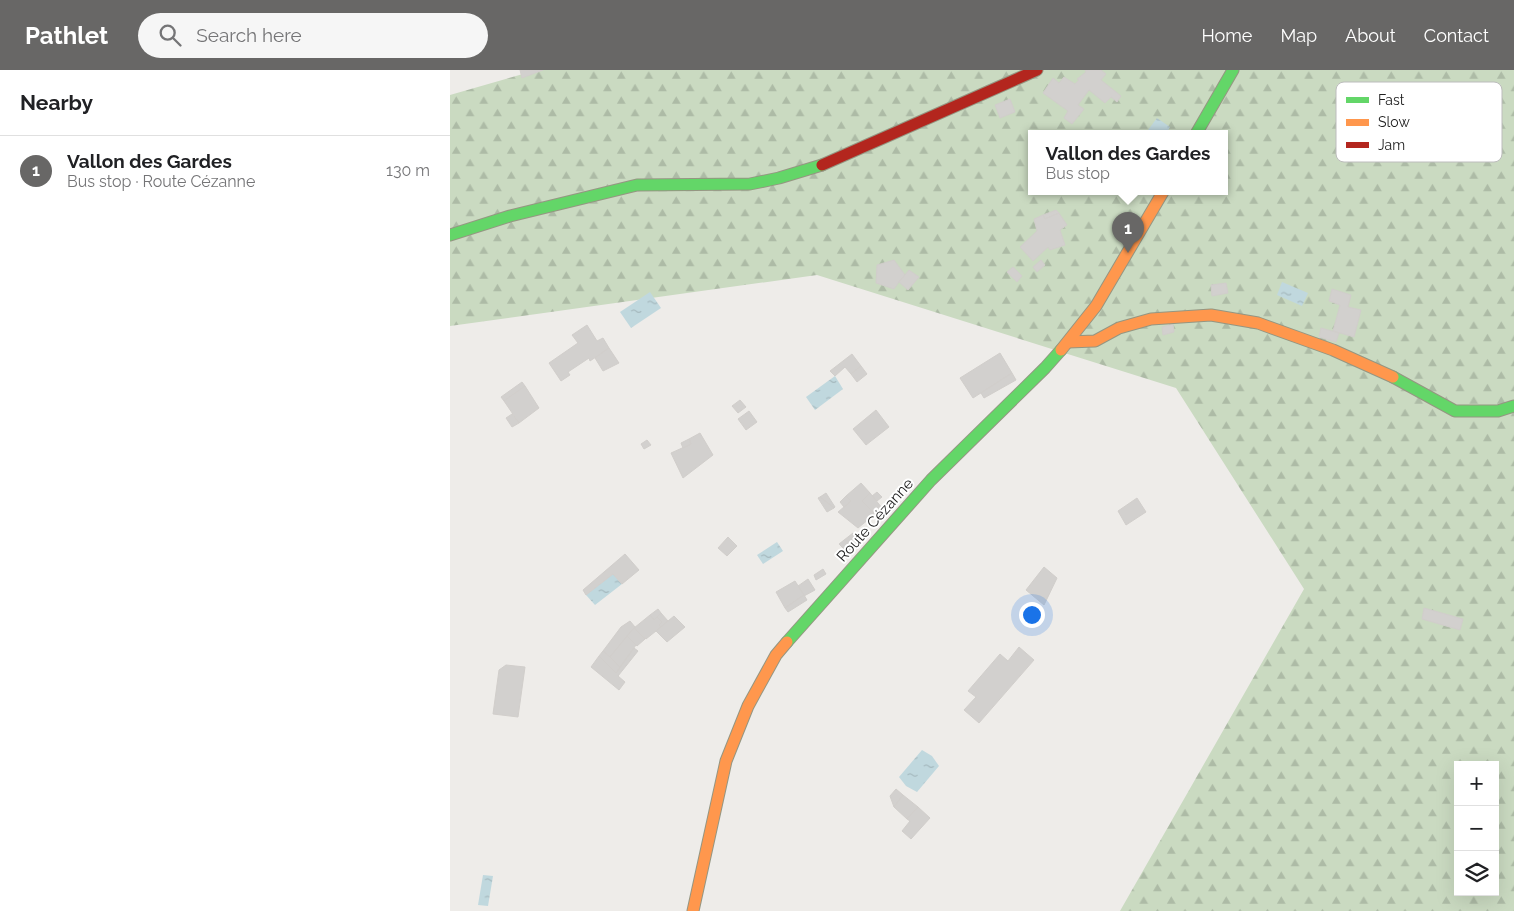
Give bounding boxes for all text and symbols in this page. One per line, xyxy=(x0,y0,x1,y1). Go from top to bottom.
search box xyxy=(138,13,488,58)
text: Pathlet xyxy=(25,21,108,50)
icon: search xyxy=(156,21,184,49)
text: Search here xyxy=(196,24,302,46)
text: Home xyxy=(1201,25,1252,46)
text: Map xyxy=(1280,25,1317,46)
text: About xyxy=(1345,25,1396,46)
text: Contact xyxy=(1424,25,1489,46)
legend xyxy=(1336,82,1502,162)
text: Nearby xyxy=(20,90,93,115)
text: Fast xyxy=(1378,92,1405,108)
text: Slow xyxy=(1378,114,1410,130)
popup xyxy=(1028,130,1228,195)
text: Jam xyxy=(1378,137,1405,153)
text: Vallon des Gardes xyxy=(1046,142,1210,164)
text: Vallon des Gardes xyxy=(67,150,232,172)
text: 1 xyxy=(32,161,40,180)
text: 130 m xyxy=(386,161,430,180)
text: Bus stop xyxy=(1046,164,1110,183)
text: Bus stop · Route Cézanne xyxy=(67,172,255,191)
pin: 1 xyxy=(1112,212,1144,253)
street label: Route Cézanne xyxy=(833,475,917,565)
your location xyxy=(1019,602,1045,628)
map controls xyxy=(1454,761,1499,896)
button: + xyxy=(1454,761,1499,806)
button: − xyxy=(1454,806,1499,851)
button: layers xyxy=(1454,851,1499,896)

